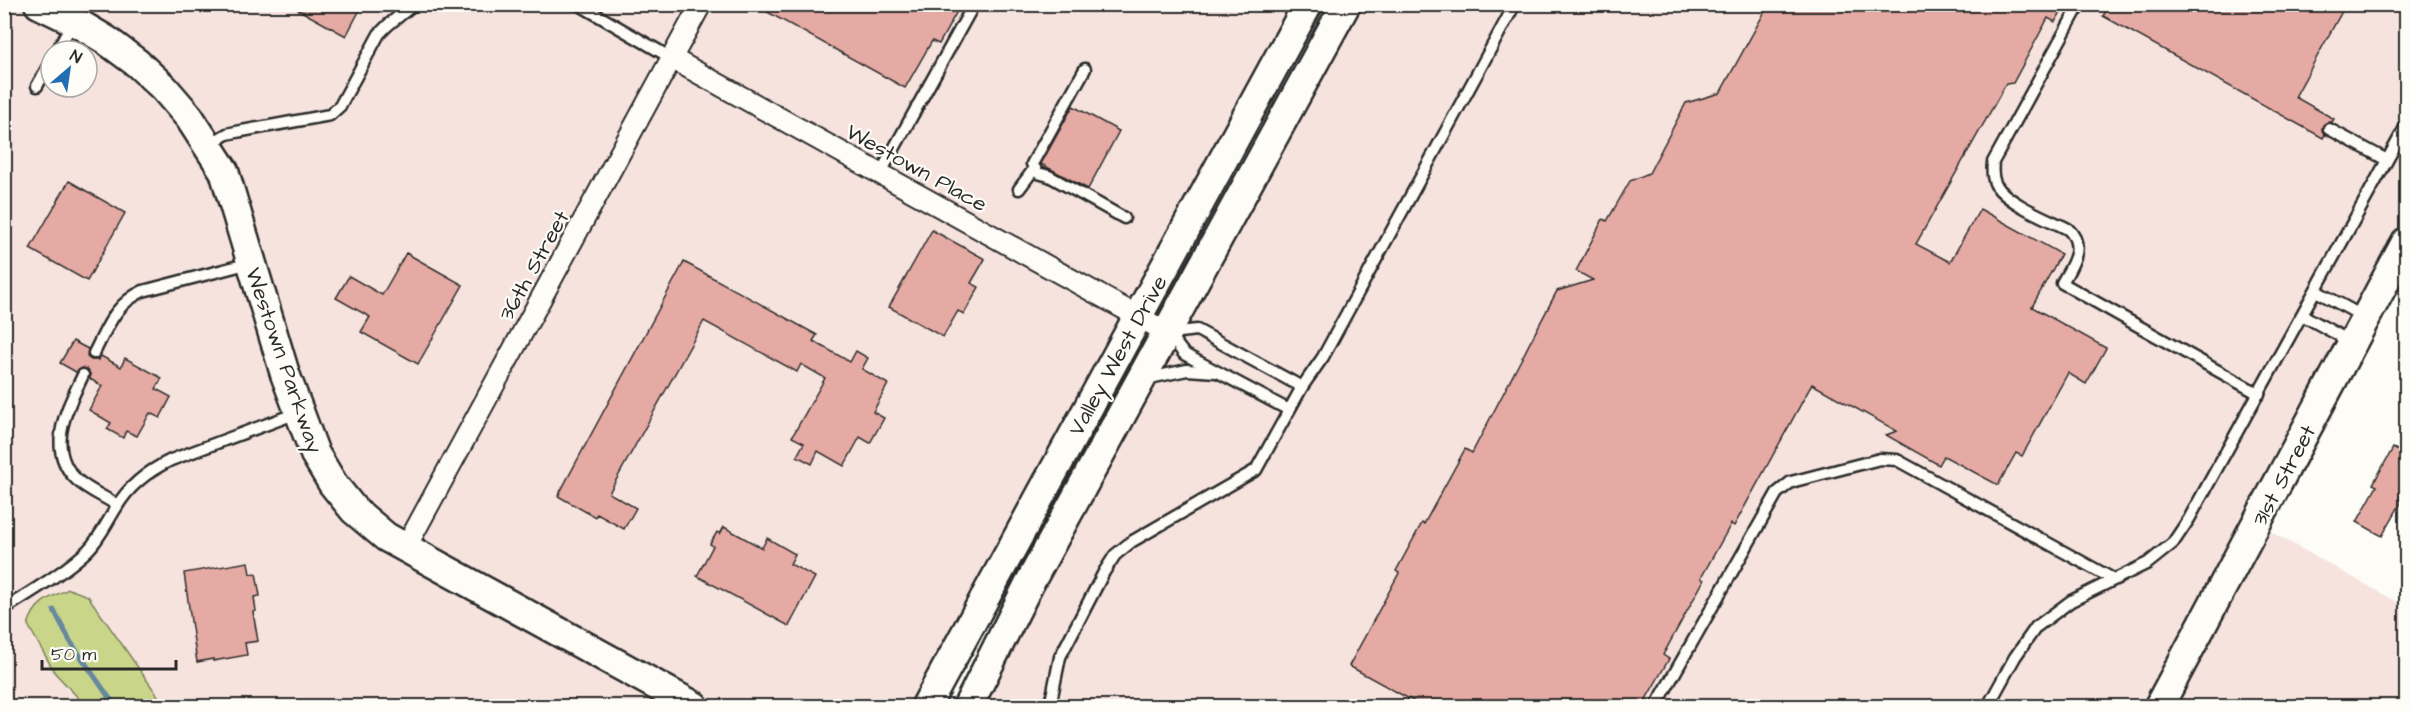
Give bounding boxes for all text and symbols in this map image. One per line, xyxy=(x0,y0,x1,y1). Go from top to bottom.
north arrow xyxy=(39,39,99,99)
text: N xyxy=(66,45,86,69)
street label: Westown Place xyxy=(840,117,993,220)
street label: 36th Street xyxy=(491,205,577,326)
street label: Westown Parkway xyxy=(236,264,330,458)
street label: Valley West Drive xyxy=(1061,270,1176,442)
street label: 31st Street xyxy=(2245,419,2324,532)
scale bar xyxy=(42,633,176,671)
text: 50 m xyxy=(51,642,96,667)

